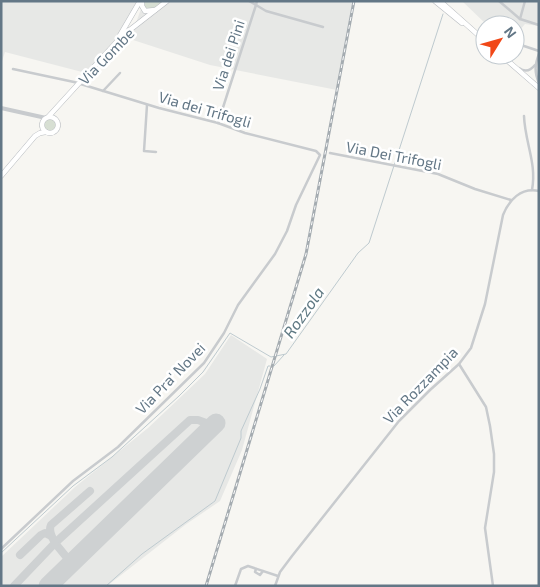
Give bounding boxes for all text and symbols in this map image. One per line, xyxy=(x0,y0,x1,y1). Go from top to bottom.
north arrow xyxy=(475,15,525,65)
street label: Via dei Pini xyxy=(208,17,248,93)
text: N xyxy=(501,23,521,41)
street label: Via Gombe xyxy=(74,24,138,88)
street label: Via dei Trifogli xyxy=(157,87,253,131)
street label: Via Dei Trifogli xyxy=(345,137,443,173)
water label: Rozzola xyxy=(279,283,327,341)
street label: Via Pra' Novei xyxy=(131,339,209,417)
street label: Via Rozzampia xyxy=(379,343,461,427)

